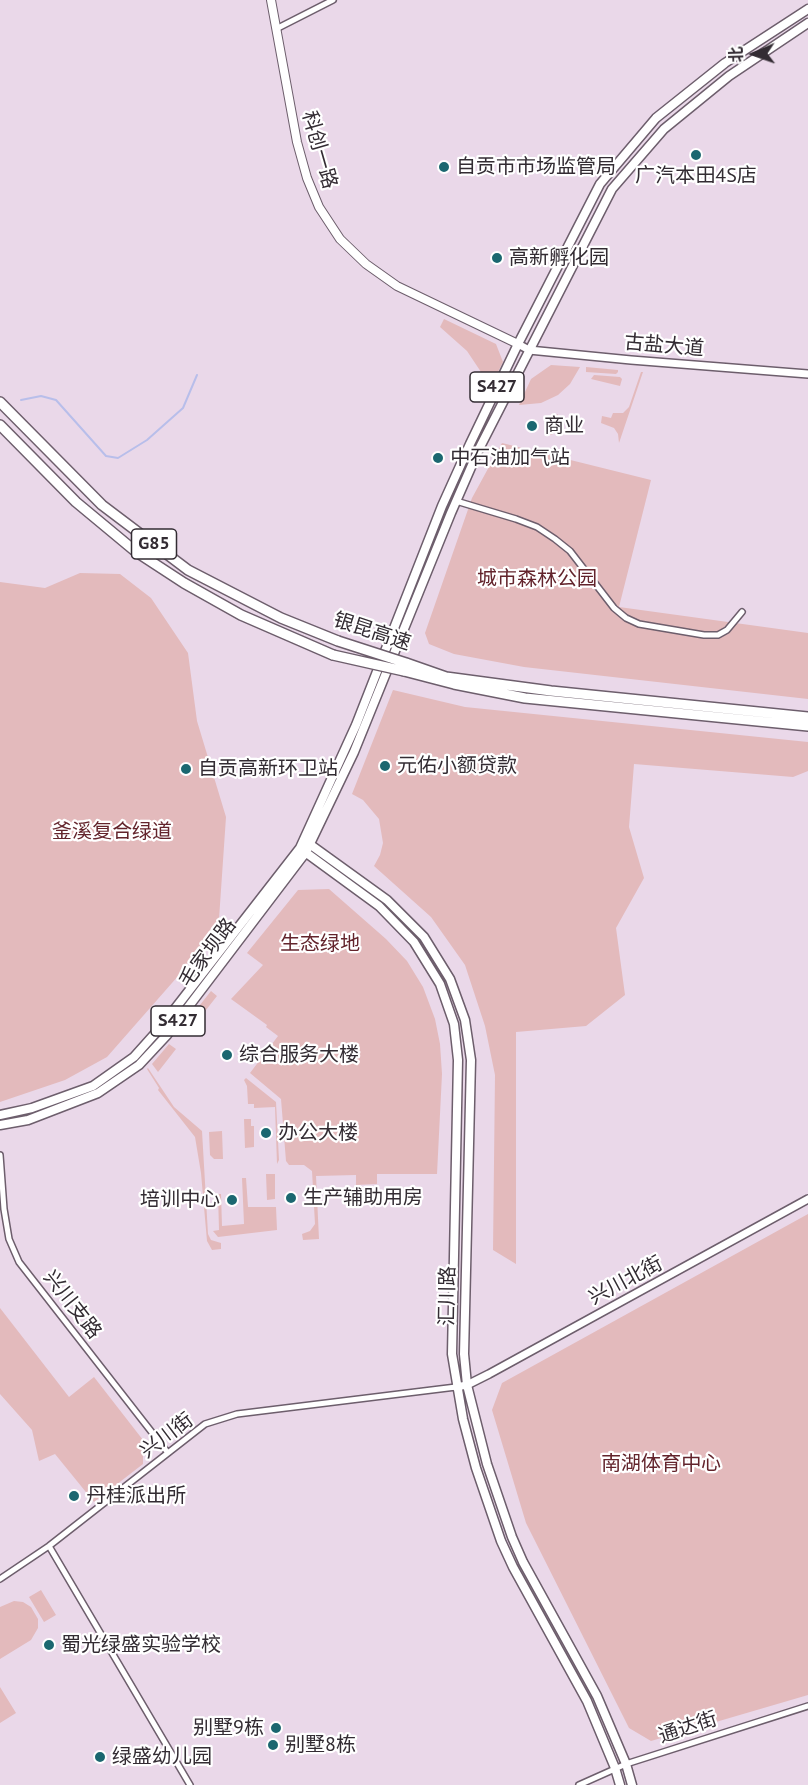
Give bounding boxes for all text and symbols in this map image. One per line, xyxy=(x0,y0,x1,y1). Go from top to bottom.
north arrow xyxy=(724,24,784,84)
text: 北 xyxy=(726,46,746,63)
street label: 科创一路 xyxy=(296,108,342,192)
marker: 广汽本田4S店 xyxy=(689,148,703,162)
place label: 自贡市市场监管局 xyxy=(456,155,616,179)
marker: 自贡市市场监管局 xyxy=(437,160,451,174)
place label: 广汽本田4S店 xyxy=(635,164,757,188)
place label: 高新孵化园 xyxy=(509,246,609,270)
marker: 高新孵化园 xyxy=(490,251,504,265)
street label: 古盐大道 xyxy=(623,331,705,361)
road number: S427 xyxy=(470,372,524,402)
place label: 商业 xyxy=(544,414,584,438)
marker: 商业 xyxy=(525,419,539,433)
place label: 中石油加气站 xyxy=(450,446,570,470)
marker: 中石油加气站 xyxy=(431,451,445,465)
road number: G85 xyxy=(132,529,176,559)
park label: 城市森林公园 xyxy=(477,567,597,591)
street label: 银昆高速 xyxy=(330,608,414,656)
place label: 元佑小额贷款 xyxy=(397,754,517,778)
place label: 自贡高新环卫站 xyxy=(198,757,338,781)
marker: 元佑小额贷款 xyxy=(378,759,392,773)
marker: 自贡高新环卫站 xyxy=(179,762,193,776)
park label: 釜溪复合绿道 xyxy=(52,820,172,844)
street label: 毛家坝路 xyxy=(174,914,242,992)
park label: 生态绿地 xyxy=(280,932,360,956)
road number: S427 xyxy=(151,1006,205,1036)
place label: 综合服务大楼 xyxy=(239,1043,359,1067)
marker: 综合服务大楼 xyxy=(220,1048,234,1062)
place label: 办公大楼 xyxy=(278,1121,358,1145)
marker: 办公大楼 xyxy=(259,1126,273,1140)
place label: 生产辅助用房 xyxy=(303,1186,423,1210)
place label: 培训中心 xyxy=(140,1188,220,1212)
marker: 生产辅助用房 xyxy=(284,1191,298,1205)
marker: 培训中心 xyxy=(225,1193,239,1207)
street label: 兴川北街 xyxy=(585,1252,667,1310)
street label: 兴川支路 xyxy=(38,1266,106,1344)
street label: 汇川路 xyxy=(435,1266,461,1326)
street label: 兴川街 xyxy=(136,1408,198,1464)
park label: 南湖体育中心 xyxy=(601,1452,721,1476)
place label: 丹桂派出所 xyxy=(86,1484,186,1508)
marker: 丹桂派出所 xyxy=(67,1489,81,1503)
place label: 蜀光绿盛实验学校 xyxy=(61,1633,221,1657)
marker: 蜀光绿盛实验学校 xyxy=(42,1638,56,1652)
street label: 通达街 xyxy=(656,1707,720,1749)
place label: 别墅9栋 xyxy=(193,1716,264,1740)
marker: 别墅9栋 xyxy=(269,1721,283,1735)
place label: 别墅8栋 xyxy=(285,1733,356,1757)
marker: 别墅8栋 xyxy=(266,1738,280,1752)
place label: 绿盛幼儿园 xyxy=(112,1745,212,1769)
marker: 绿盛幼儿园 xyxy=(93,1750,107,1764)

